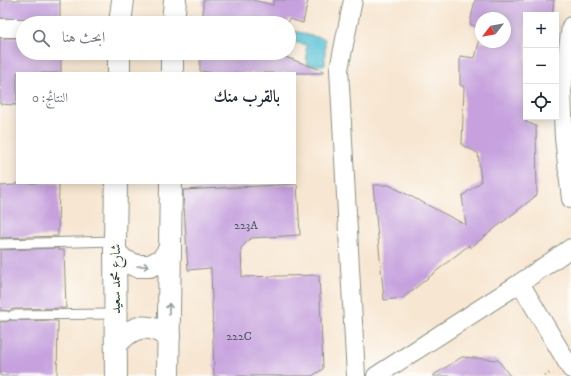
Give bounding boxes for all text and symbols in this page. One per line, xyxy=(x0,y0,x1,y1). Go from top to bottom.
north arrow xyxy=(475,12,511,48)
map controls xyxy=(523,12,559,120)
button: + xyxy=(523,12,559,48)
search box xyxy=(16,16,296,60)
icon: search xyxy=(30,27,52,49)
text: ابحث هنا xyxy=(62,28,105,47)
button: − xyxy=(523,48,559,84)
button: locate xyxy=(523,84,559,120)
text: بالقرب منك xyxy=(214,86,280,108)
text: النتائج: 0 xyxy=(32,90,68,106)
house number: 223A xyxy=(234,218,258,233)
street label: شارع محمد سعيد xyxy=(107,244,127,314)
one-way arrow xyxy=(136,262,149,270)
one-way arrow xyxy=(166,303,173,316)
house number: 222C xyxy=(226,329,252,344)

